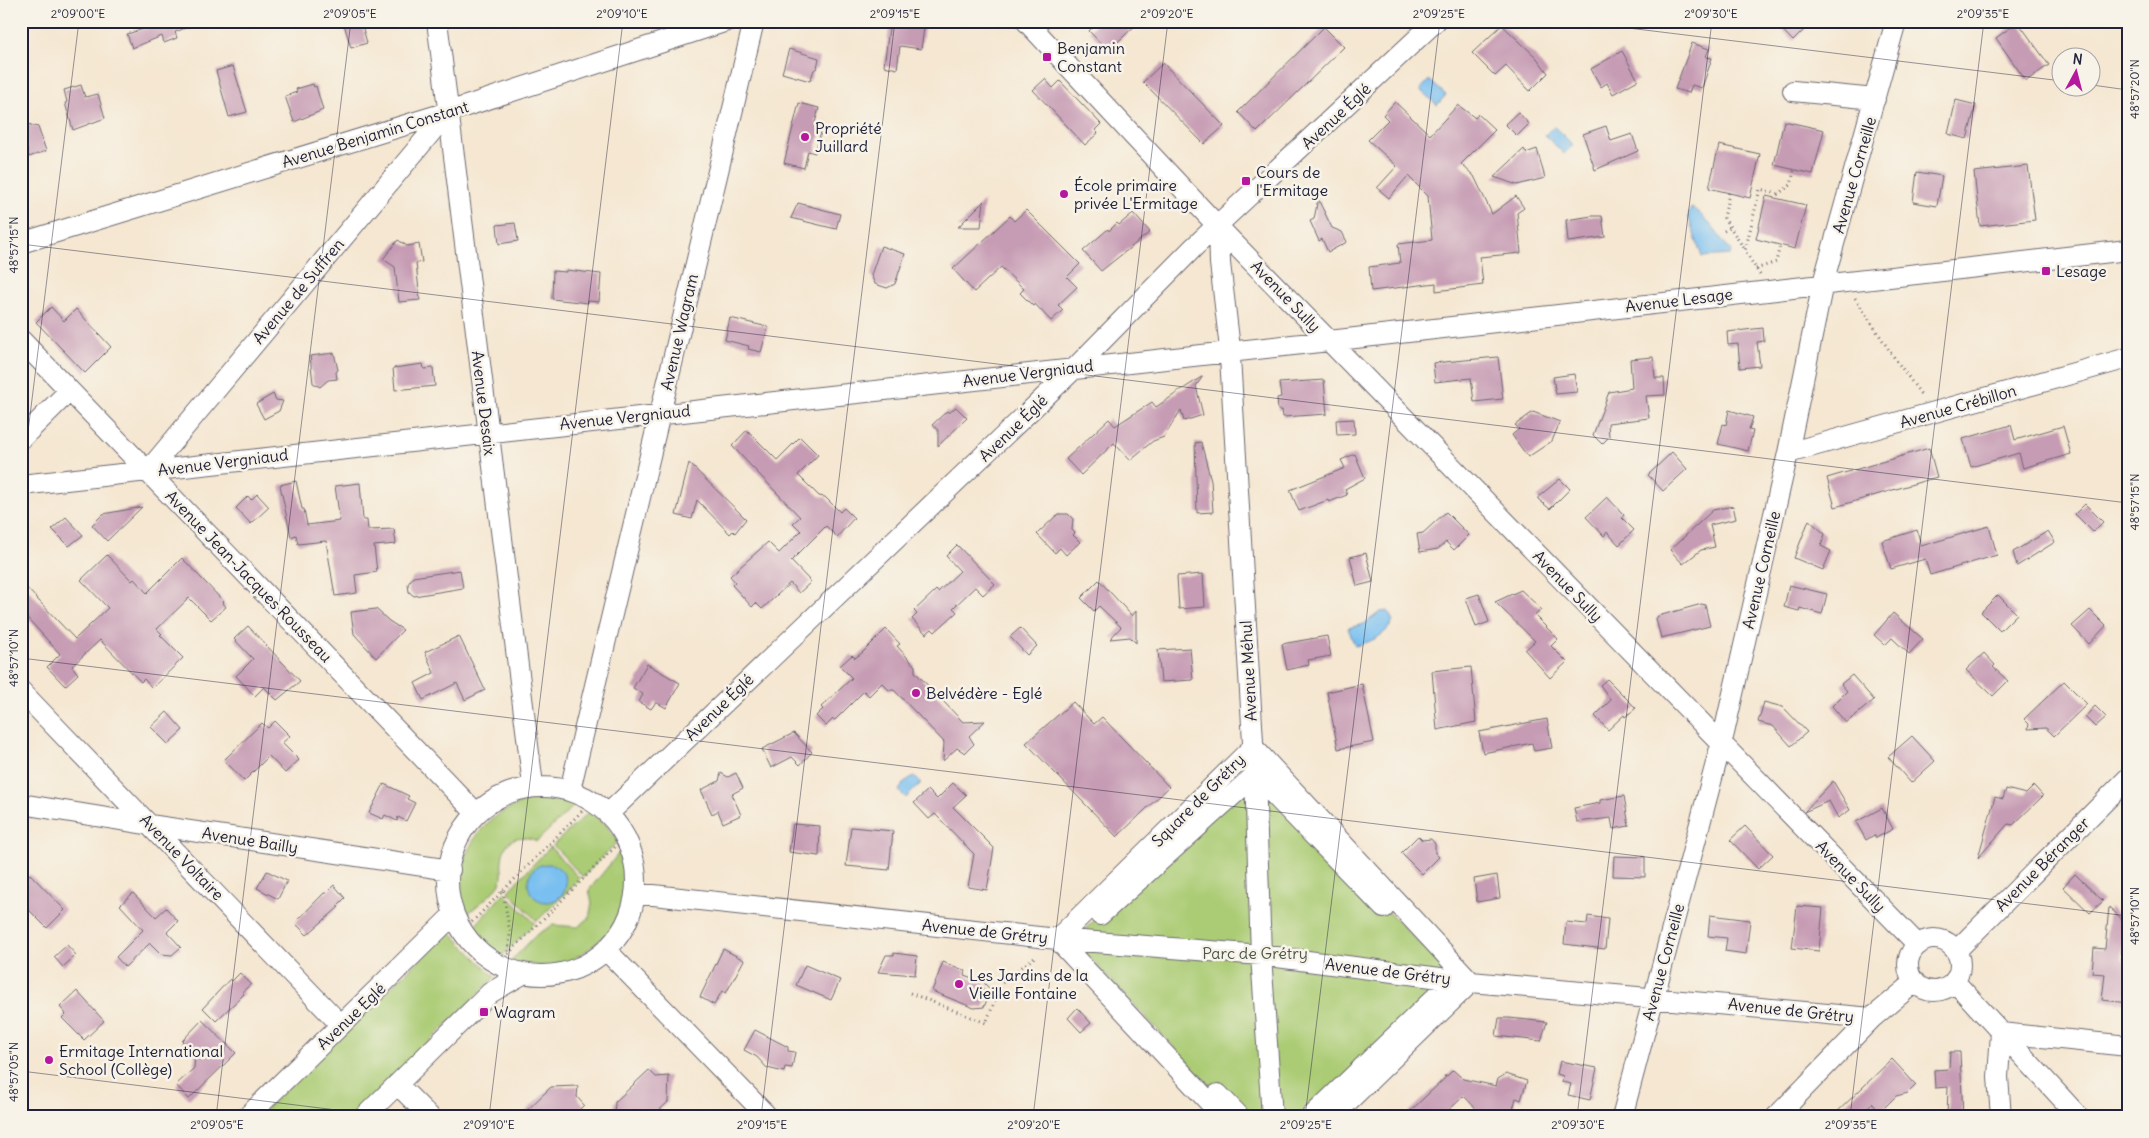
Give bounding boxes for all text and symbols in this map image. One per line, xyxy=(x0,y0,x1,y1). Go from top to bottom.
text: 2°09'00"E xyxy=(51,6,105,21)
text: 2°09'05"E xyxy=(323,6,377,21)
text: 2°09'10"E xyxy=(596,6,648,21)
text: 2°09'15"E xyxy=(870,6,920,21)
text: 2°09'20"E xyxy=(1140,6,1194,21)
text: 2°09'25"E xyxy=(1413,6,1465,21)
text: 2°09'30"E xyxy=(1684,6,1738,21)
text: 2°09'35"E xyxy=(1957,6,2009,21)
place label: Benjamin Constant xyxy=(1057,38,1125,76)
north arrow xyxy=(2052,48,2102,98)
text: N xyxy=(2072,50,2083,69)
marker: Benjamin Constant xyxy=(1041,51,1053,63)
text: 48°57'20"N xyxy=(2127,59,2142,119)
street label: Avenue Églé xyxy=(1297,79,1375,153)
street label: Avenue Benjamin Constant xyxy=(279,96,471,172)
street label: Avenue Corneille xyxy=(1828,114,1880,236)
place label: Propriété Juillard xyxy=(815,118,882,156)
marker: Propriété Juillard xyxy=(799,131,811,143)
place label: Cours de l'Ermitage xyxy=(1256,162,1328,200)
place label: École primaire privée L'Ermitage xyxy=(1074,175,1198,213)
marker: Cours de l'Ermitage xyxy=(1240,175,1252,187)
marker: École primaire privée L'Ermitage xyxy=(1058,188,1070,200)
text: 48°57'15"N xyxy=(6,217,21,273)
street label: Avenue de Suffren xyxy=(248,234,348,348)
street label: Avenue Sully xyxy=(1247,256,1325,336)
place label: Lesage xyxy=(2056,261,2107,281)
marker: Lesage xyxy=(2040,265,2052,277)
street label: Avenue Wagram xyxy=(656,272,702,392)
street label: Avenue Lesage xyxy=(1624,283,1734,317)
street label: Avenue Desaix xyxy=(468,350,500,457)
street label: Avenue Vergniaud xyxy=(962,355,1094,391)
street label: Avenue Crébillon xyxy=(1897,380,2019,432)
street label: Avenue Églé xyxy=(974,390,1052,466)
street label: Avenue Vergniaud xyxy=(559,400,691,434)
street label: Avenue Vergniaud xyxy=(157,444,289,480)
text: 48°57'15"N xyxy=(2127,474,2142,530)
street label: Avenue Jean-Jacques Rousseau xyxy=(161,486,337,666)
street label: Avenue Corneille xyxy=(1738,509,1784,631)
street label: Avenue Sully xyxy=(1529,546,1607,626)
street label: Avenue Méhul xyxy=(1235,620,1261,722)
text: 48°57'10"N xyxy=(6,629,21,687)
street label: Avenue Églé xyxy=(680,669,758,745)
place label: Belvédère - Eglé xyxy=(926,683,1042,703)
marker: Belvédère - Eglé xyxy=(910,687,922,699)
street label: Square de Grétry xyxy=(1147,749,1249,851)
street label: Avenue Voltaire xyxy=(136,810,228,904)
street label: Avenue Béranger xyxy=(1991,812,2094,915)
street label: Avenue Bailly xyxy=(201,823,299,857)
street label: Avenue Sully xyxy=(1812,836,1890,916)
text: 48°57'10"N xyxy=(2127,887,2142,945)
street label: Avenue Corneille xyxy=(1638,901,1688,1023)
street label: Avenue de Grétry xyxy=(921,914,1049,948)
park label: Parc de Grétry xyxy=(1202,943,1308,963)
street label: Avenue de Grétry xyxy=(1324,953,1452,989)
place label: Les Jardins de la Vieille Fontaine xyxy=(969,965,1088,1003)
street label: Avenue Eglé xyxy=(312,978,390,1054)
marker: Les Jardins de la Vieille Fontaine xyxy=(953,978,965,990)
street label: Avenue de Grétry xyxy=(1727,993,1855,1027)
place label: Wagram xyxy=(494,1002,556,1022)
marker: Wagram xyxy=(478,1006,490,1018)
place label: Ermitage International School (Collège) xyxy=(59,1041,223,1079)
text: 48°57'05"N xyxy=(6,1042,21,1102)
marker: Ermitage International School (Collège) xyxy=(43,1054,55,1066)
text: 2°09'05"E xyxy=(190,1117,244,1132)
text: 2°09'10"E xyxy=(463,1117,515,1132)
text: 2°09'15"E xyxy=(737,1117,787,1132)
text: 2°09'20"E xyxy=(1007,1117,1061,1132)
text: 2°09'25"E xyxy=(1280,1117,1332,1132)
text: 2°09'30"E xyxy=(1551,1117,1605,1132)
text: 2°09'35"E xyxy=(1825,1117,1877,1132)

